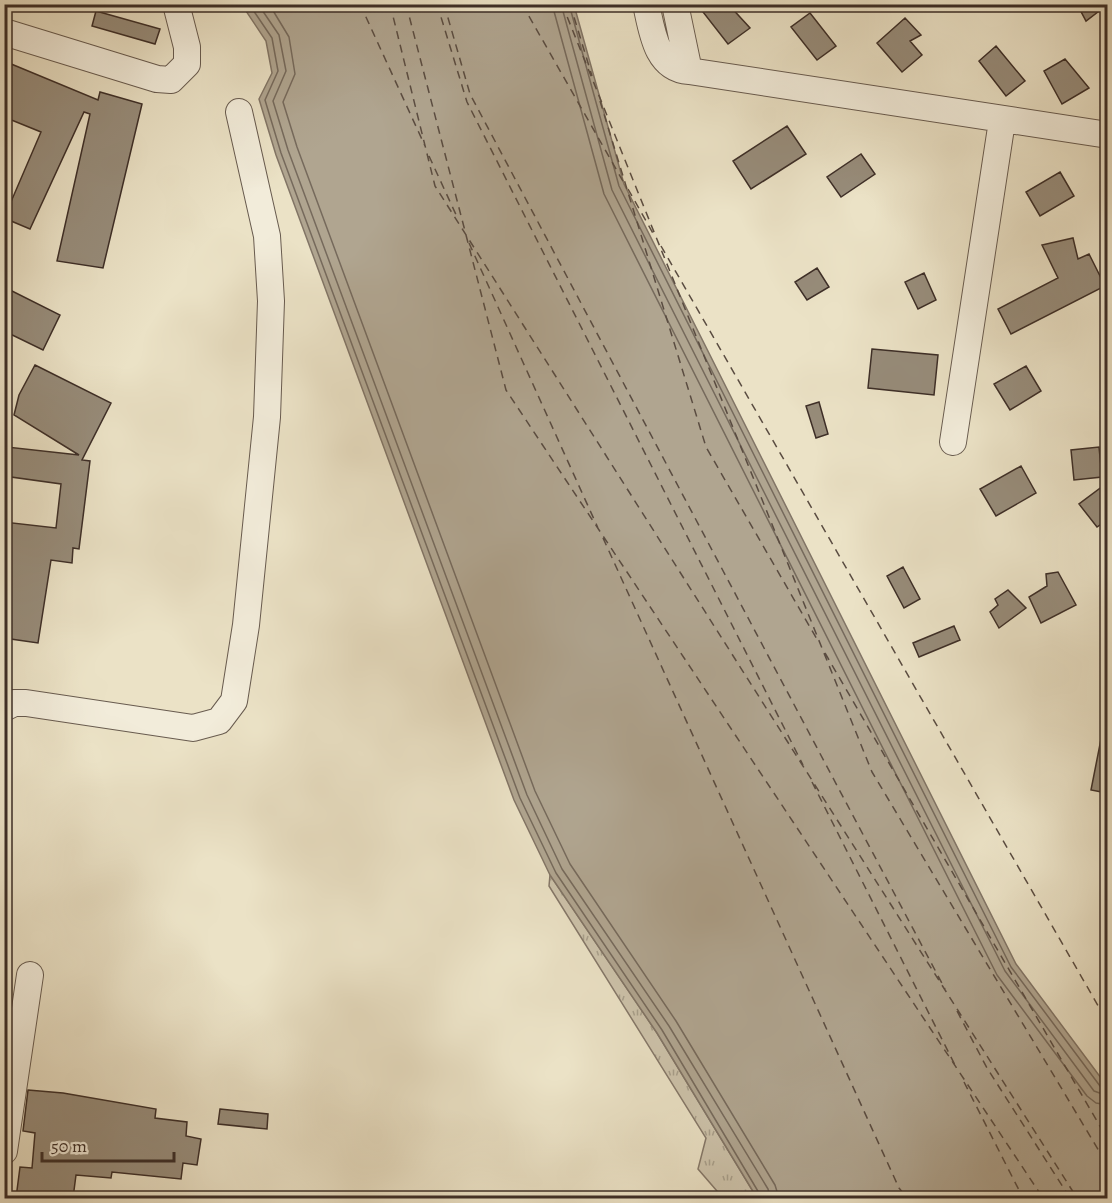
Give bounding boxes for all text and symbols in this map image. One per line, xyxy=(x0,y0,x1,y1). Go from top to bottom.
scale bar xyxy=(42,1125,174,1163)
text: 50 m xyxy=(51,1134,87,1158)

